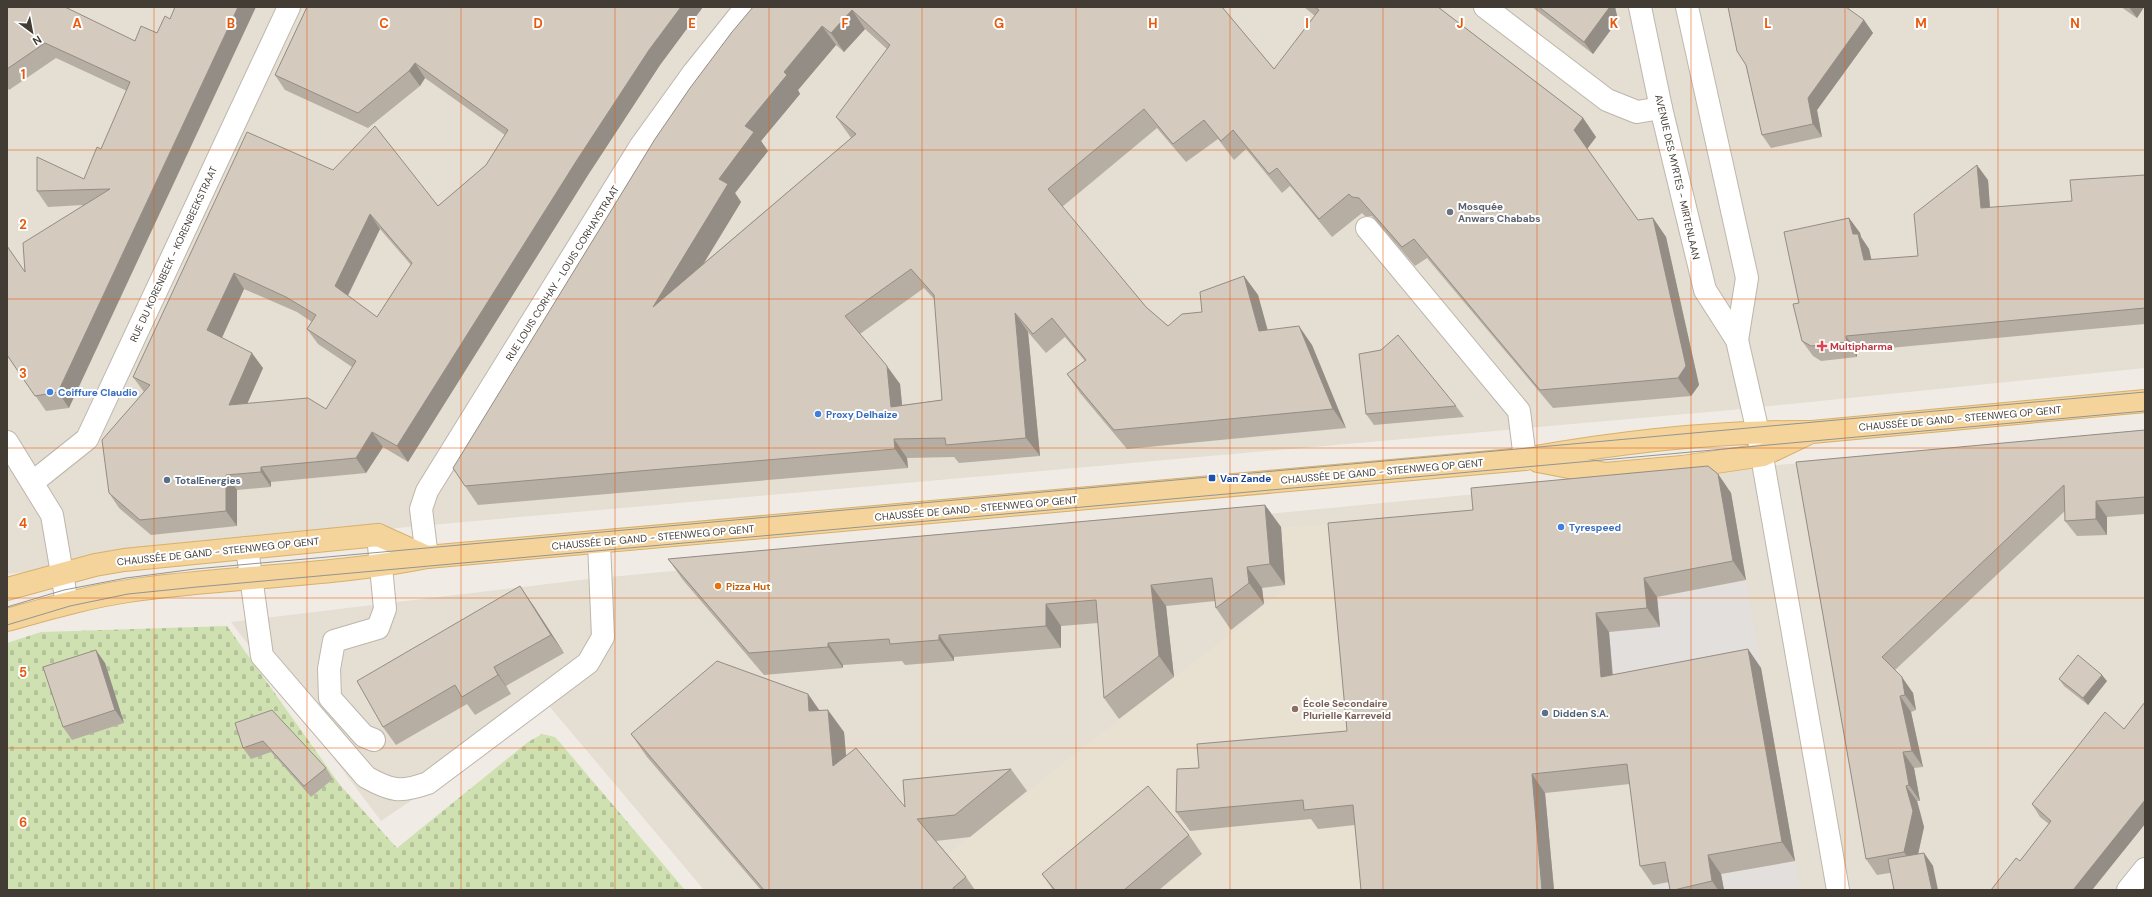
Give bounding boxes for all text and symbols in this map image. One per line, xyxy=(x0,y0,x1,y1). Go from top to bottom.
north arrow xyxy=(12,12,52,52)
text: A xyxy=(72,15,82,32)
text: B xyxy=(227,15,235,32)
text: C xyxy=(379,15,389,32)
text: D xyxy=(533,15,543,32)
text: E xyxy=(688,15,696,32)
text: F xyxy=(841,15,849,32)
text: G xyxy=(994,15,1004,32)
text: H xyxy=(1148,15,1158,32)
text: I xyxy=(1305,15,1309,32)
text: J xyxy=(1456,15,1464,32)
text: K xyxy=(1610,15,1619,32)
text: L xyxy=(1764,15,1772,32)
text: M xyxy=(1915,15,1927,32)
text: N xyxy=(2070,15,2080,32)
text: N xyxy=(30,32,44,49)
text: 1 xyxy=(21,66,25,83)
street label: AVENUE DES MYRTES - MIRTENLAAN xyxy=(1652,93,1703,261)
street label: RUE DU KORENBEEK - KORENBEEKSTRAAT xyxy=(127,164,220,344)
street label: RUE LOUIS CORHAY - LOUIS CORHAYSTRAAT xyxy=(503,183,622,363)
place label: Mosquée Anwars Chababs xyxy=(1458,200,1541,225)
marker: Mosquée Anwars Chababs xyxy=(1445,207,1455,217)
text: 2 xyxy=(19,216,27,233)
place label: Multipharma xyxy=(1830,340,1893,353)
marker: Multipharma xyxy=(1817,341,1827,351)
text: 3 xyxy=(19,365,27,382)
place label: Coiffure Claudio xyxy=(58,386,138,399)
marker: Coiffure Claudio xyxy=(45,387,55,397)
street label: CHAUSSÉE DE GAND - STEENWEG OP GENT xyxy=(1858,403,2062,434)
place label: Proxy Delhaize xyxy=(826,408,898,421)
marker: Proxy Delhaize xyxy=(813,409,823,419)
street label: CHAUSSÉE DE GAND - STEENWEG OP GENT xyxy=(1280,456,1484,487)
place label: Van Zande xyxy=(1220,472,1271,485)
marker: Van Zande xyxy=(1207,473,1217,483)
place label: TotalEnergies xyxy=(175,474,241,487)
marker: TotalEnergies xyxy=(162,475,172,485)
street label: CHAUSSÉE DE GAND - STEENWEG OP GENT xyxy=(874,493,1078,524)
text: 4 xyxy=(19,515,27,532)
place label: Tyrespeed xyxy=(1569,521,1621,534)
street label: CHAUSSÉE DE GAND - STEENWEG OP GENT xyxy=(551,522,755,553)
marker: Tyrespeed xyxy=(1556,522,1566,532)
street label: CHAUSSÉE DE GAND - STEENWEG OP GENT xyxy=(116,534,320,569)
place label: Pizza Hut xyxy=(726,580,771,593)
marker: Pizza Hut xyxy=(713,581,723,591)
text: 5 xyxy=(19,664,27,681)
place label: École Secondaire Plurielle Karreveld xyxy=(1303,697,1391,722)
marker: École Secondaire Plurielle Karreveld xyxy=(1290,704,1300,714)
place label: Didden S.A. xyxy=(1553,707,1609,720)
marker: Didden S.A. xyxy=(1540,708,1550,718)
text: 6 xyxy=(19,814,27,831)

